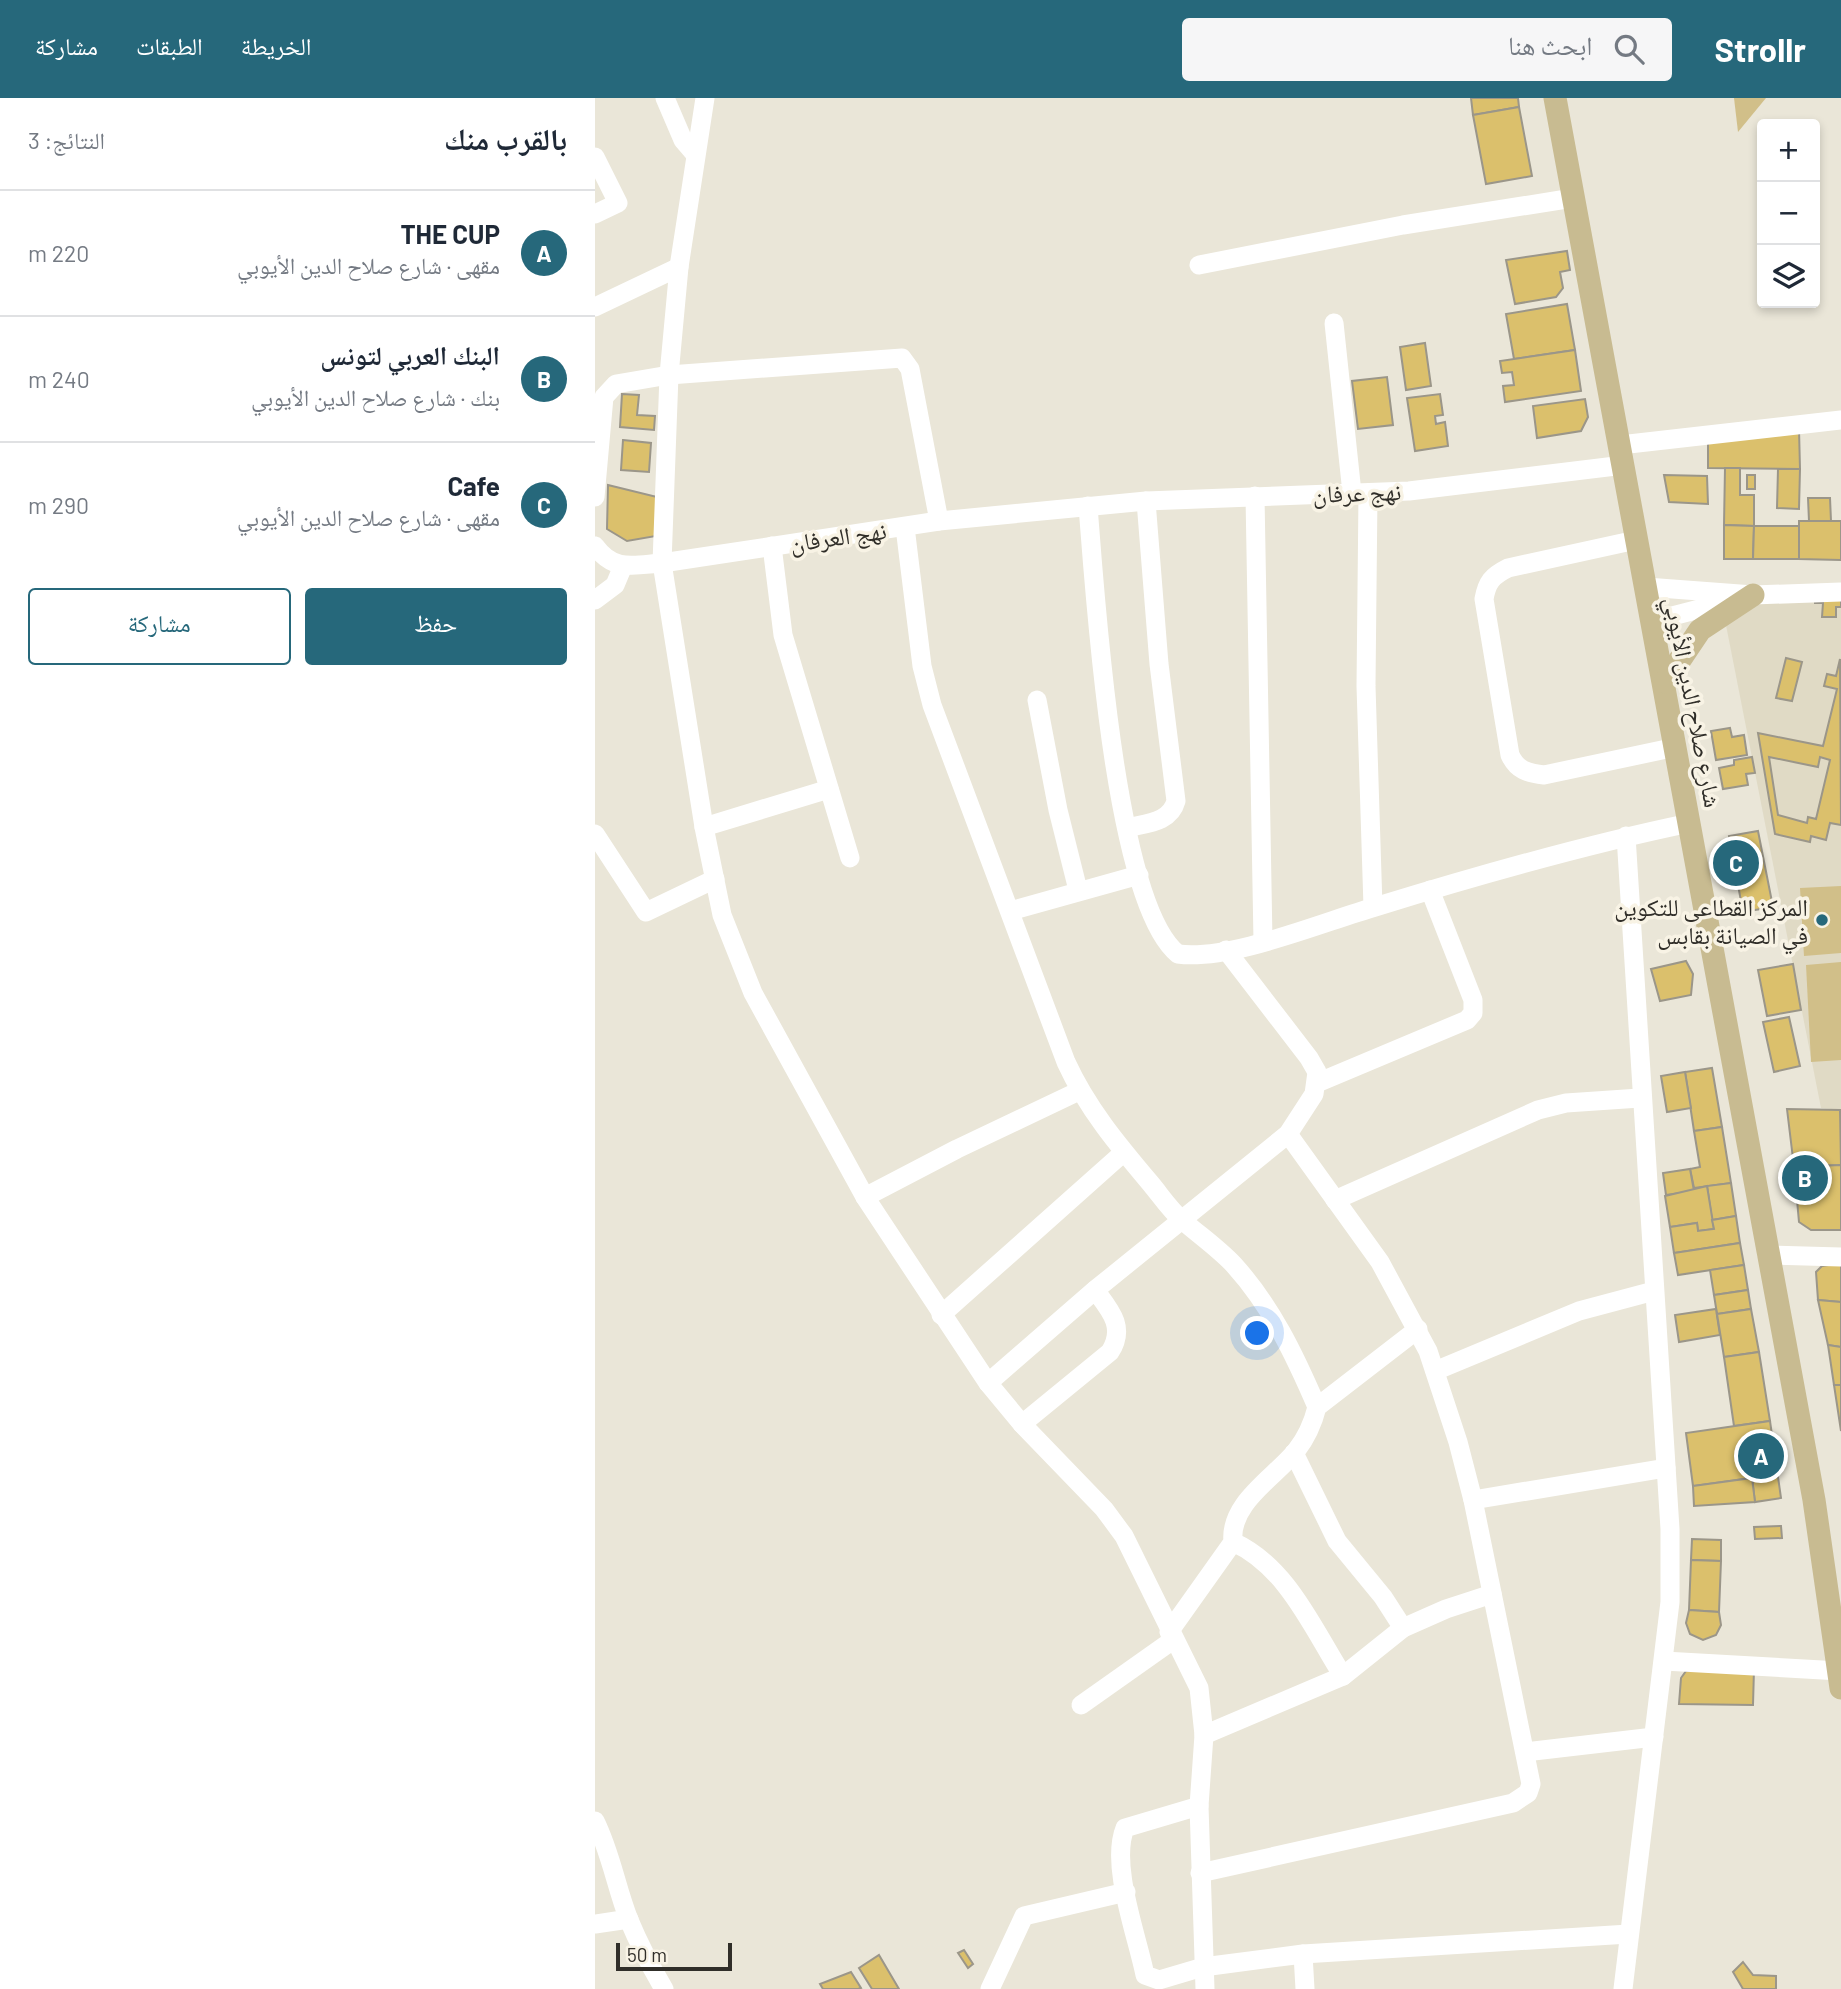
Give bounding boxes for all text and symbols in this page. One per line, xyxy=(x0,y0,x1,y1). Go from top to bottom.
search box xyxy=(1182,18,1672,81)
text: ابحث هنا xyxy=(1508,29,1592,60)
text: Strollr xyxy=(1714,29,1806,69)
icon: search xyxy=(1610,30,1648,68)
text: مشاركة xyxy=(35,31,98,60)
text: الطبقات xyxy=(136,31,203,60)
text: الخريطة xyxy=(241,31,311,60)
map controls xyxy=(1757,119,1820,308)
button: + xyxy=(1757,119,1820,182)
text: بالقرب منك xyxy=(444,120,567,156)
text: النتائج: 3 xyxy=(28,126,105,154)
button: − xyxy=(1757,182,1820,245)
text: THE CUP xyxy=(400,218,500,249)
text: 220 m xyxy=(28,239,89,267)
text: A xyxy=(536,239,552,267)
button: layers xyxy=(1757,245,1820,308)
text: مقهى · شارع صلاح الدين الأيوبي xyxy=(237,251,500,279)
text: البنك العربي لتونس xyxy=(320,339,500,370)
text: 240 m xyxy=(28,365,90,393)
text: B xyxy=(537,365,551,393)
text: بنك · شارع صلاح الدين الأيوبي xyxy=(251,383,500,411)
text: Cafe xyxy=(447,470,500,501)
street label: نهج عرفان xyxy=(1312,476,1402,510)
text: 290 m xyxy=(28,491,89,519)
text: C xyxy=(537,491,551,519)
text: مقهى · شارع صلاح الدين الأيوبي xyxy=(237,503,500,531)
street label: نهج العرفان xyxy=(788,515,888,559)
button: مشاركة xyxy=(28,588,291,665)
button: حفظ xyxy=(305,588,567,665)
street label: شارع صلاح الدين الأيوبي xyxy=(1653,594,1729,811)
pin: C xyxy=(1713,837,1759,889)
place label: المركز القطاعى للتكوين في الصيانة بقابس xyxy=(1614,892,1808,955)
marker: المركز القطاعى للتكوين في الصيانة بقابس xyxy=(1814,912,1830,928)
pin: B xyxy=(1782,1152,1828,1204)
your location xyxy=(1240,1316,1274,1350)
pin: A xyxy=(1738,1430,1784,1482)
scale bar xyxy=(616,1940,731,1972)
text: 50 m xyxy=(627,1943,667,1966)

